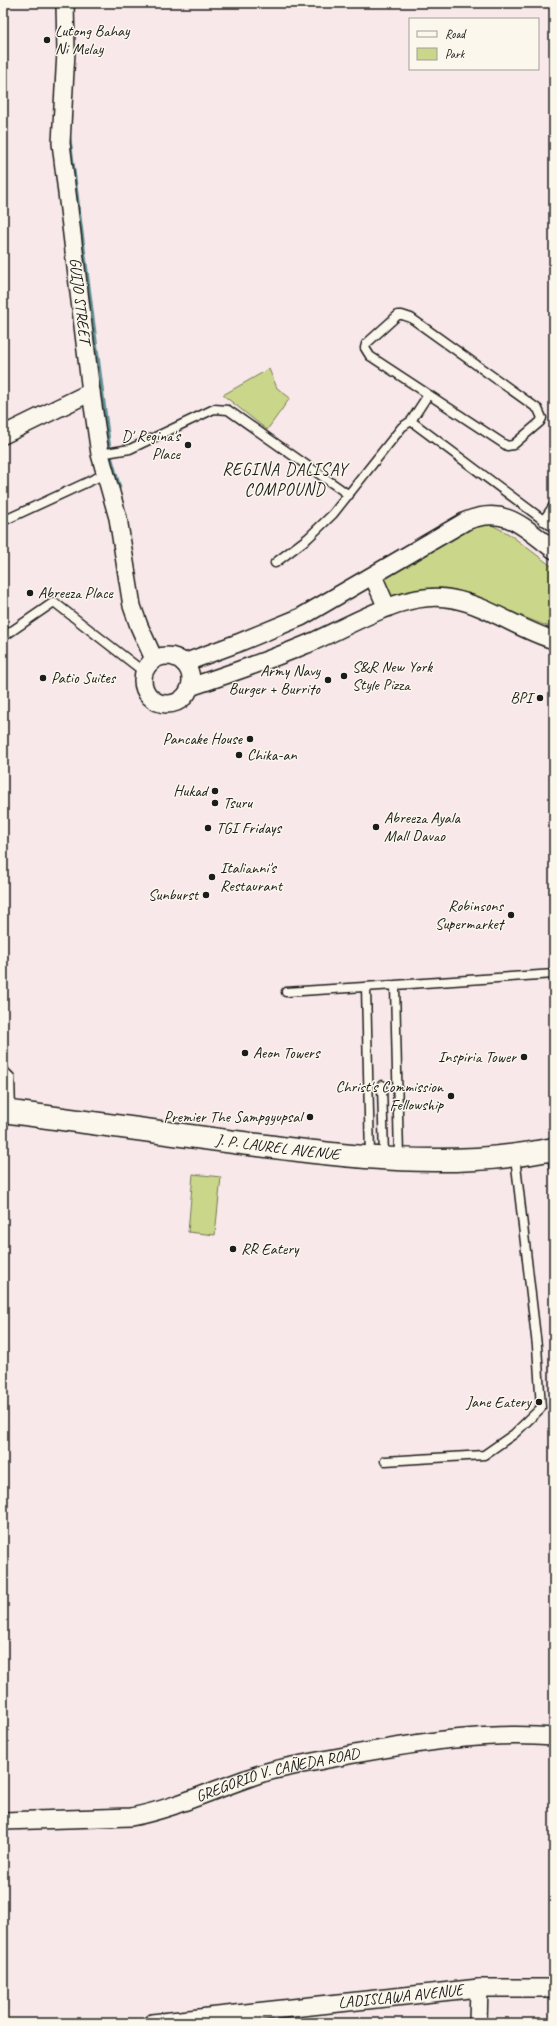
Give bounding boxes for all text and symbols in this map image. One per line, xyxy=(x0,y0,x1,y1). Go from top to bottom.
legend xyxy=(409,18,539,70)
place label: Lutong Bahay Ni Melay xyxy=(55,21,131,59)
text: Road xyxy=(445,26,467,42)
marker: Lutong Bahay Ni Melay xyxy=(42,35,52,45)
text: Park xyxy=(445,46,466,62)
street label: GUIJO STREET xyxy=(65,257,96,349)
place label: D' Regina's Place xyxy=(122,426,182,464)
marker: D' Regina's Place xyxy=(183,440,193,450)
district label: REGINA DALISAY COMPOUND xyxy=(222,459,350,500)
place label: Abreeza Place xyxy=(38,583,115,603)
marker: Abreeza Place xyxy=(25,588,35,598)
place label: S&R New York Style Pizza xyxy=(352,657,433,695)
place label: Army Navy Burger + Burrito xyxy=(229,661,322,699)
place label: Patio Suites xyxy=(51,668,117,688)
marker: S&R New York Style Pizza xyxy=(339,671,349,681)
marker: Patio Suites xyxy=(38,673,48,683)
marker: Army Navy Burger + Burrito xyxy=(323,675,333,685)
place label: BPI xyxy=(510,688,536,708)
marker: BPI xyxy=(535,693,545,703)
place label: Pancake House xyxy=(163,729,244,749)
marker: Pancake House xyxy=(245,734,255,744)
place label: Chika-an xyxy=(247,745,297,765)
marker: Chika-an xyxy=(234,750,244,760)
place label: Hukad xyxy=(173,781,210,801)
marker: Hukad xyxy=(210,786,220,796)
place label: Tsuru xyxy=(223,793,253,813)
marker: Tsuru xyxy=(210,798,220,808)
place label: Abreeza Ayala Mall Davao xyxy=(384,808,461,846)
place label: TGI Fridays xyxy=(216,818,283,838)
marker: Abreeza Ayala Mall Davao xyxy=(371,822,381,832)
marker: TGI Fridays xyxy=(203,823,213,833)
place label: Italianni's Restaurant xyxy=(220,858,284,896)
marker: Italianni's Restaurant xyxy=(207,872,217,882)
place label: Sunburst xyxy=(148,885,200,905)
marker: Sunburst xyxy=(201,890,211,900)
place label: Robinsons Supermarket xyxy=(435,896,506,934)
marker: Robinsons Supermarket xyxy=(506,910,516,920)
place label: Aeon Towers xyxy=(253,1043,321,1063)
place label: Inspiria Tower xyxy=(438,1047,517,1067)
marker: Aeon Towers xyxy=(240,1048,250,1058)
marker: Inspiria Tower xyxy=(519,1052,529,1062)
place label: Christ's Commission Fellowship xyxy=(336,1077,444,1115)
marker: Christ's Commission Fellowship xyxy=(446,1091,456,1101)
place label: Premier The Sampgyupsal xyxy=(164,1107,305,1127)
marker: Premier The Sampgyupsal xyxy=(305,1112,315,1122)
street label: J. P. LAUREL AVENUE xyxy=(214,1130,343,1165)
place label: RR Eatery xyxy=(241,1239,300,1259)
marker: RR Eatery xyxy=(228,1244,238,1254)
place label: Jane Eatery xyxy=(465,1392,533,1412)
marker: Jane Eatery xyxy=(534,1397,544,1407)
street label: GREGORIO V. CAÑEDA ROAD xyxy=(193,1743,362,1807)
street label: LADISLAWA AVENUE xyxy=(337,1980,466,2013)

